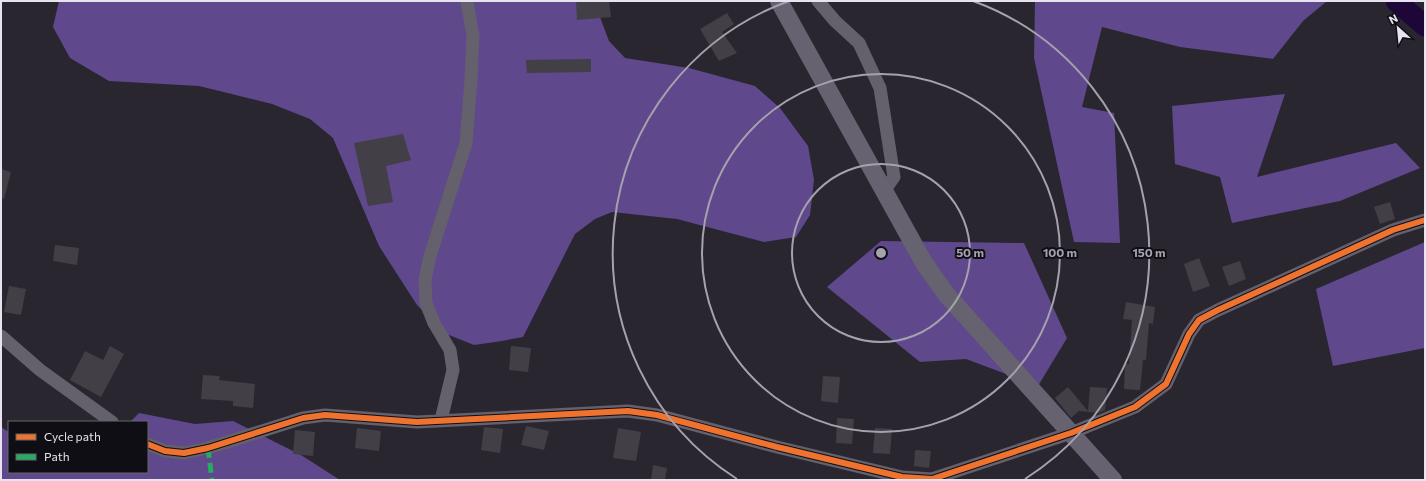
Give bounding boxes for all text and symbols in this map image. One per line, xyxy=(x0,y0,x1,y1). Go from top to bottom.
north arrow xyxy=(1378,8,1418,48)
text: N xyxy=(1387,11,1400,26)
text: 50 m xyxy=(956,245,984,259)
text: 100 m xyxy=(1043,245,1077,259)
text: 150 m xyxy=(1132,245,1166,259)
centre of rings xyxy=(874,246,888,260)
legend xyxy=(8,421,148,473)
text: Cycle path xyxy=(44,429,101,443)
text: Path xyxy=(44,449,70,463)

